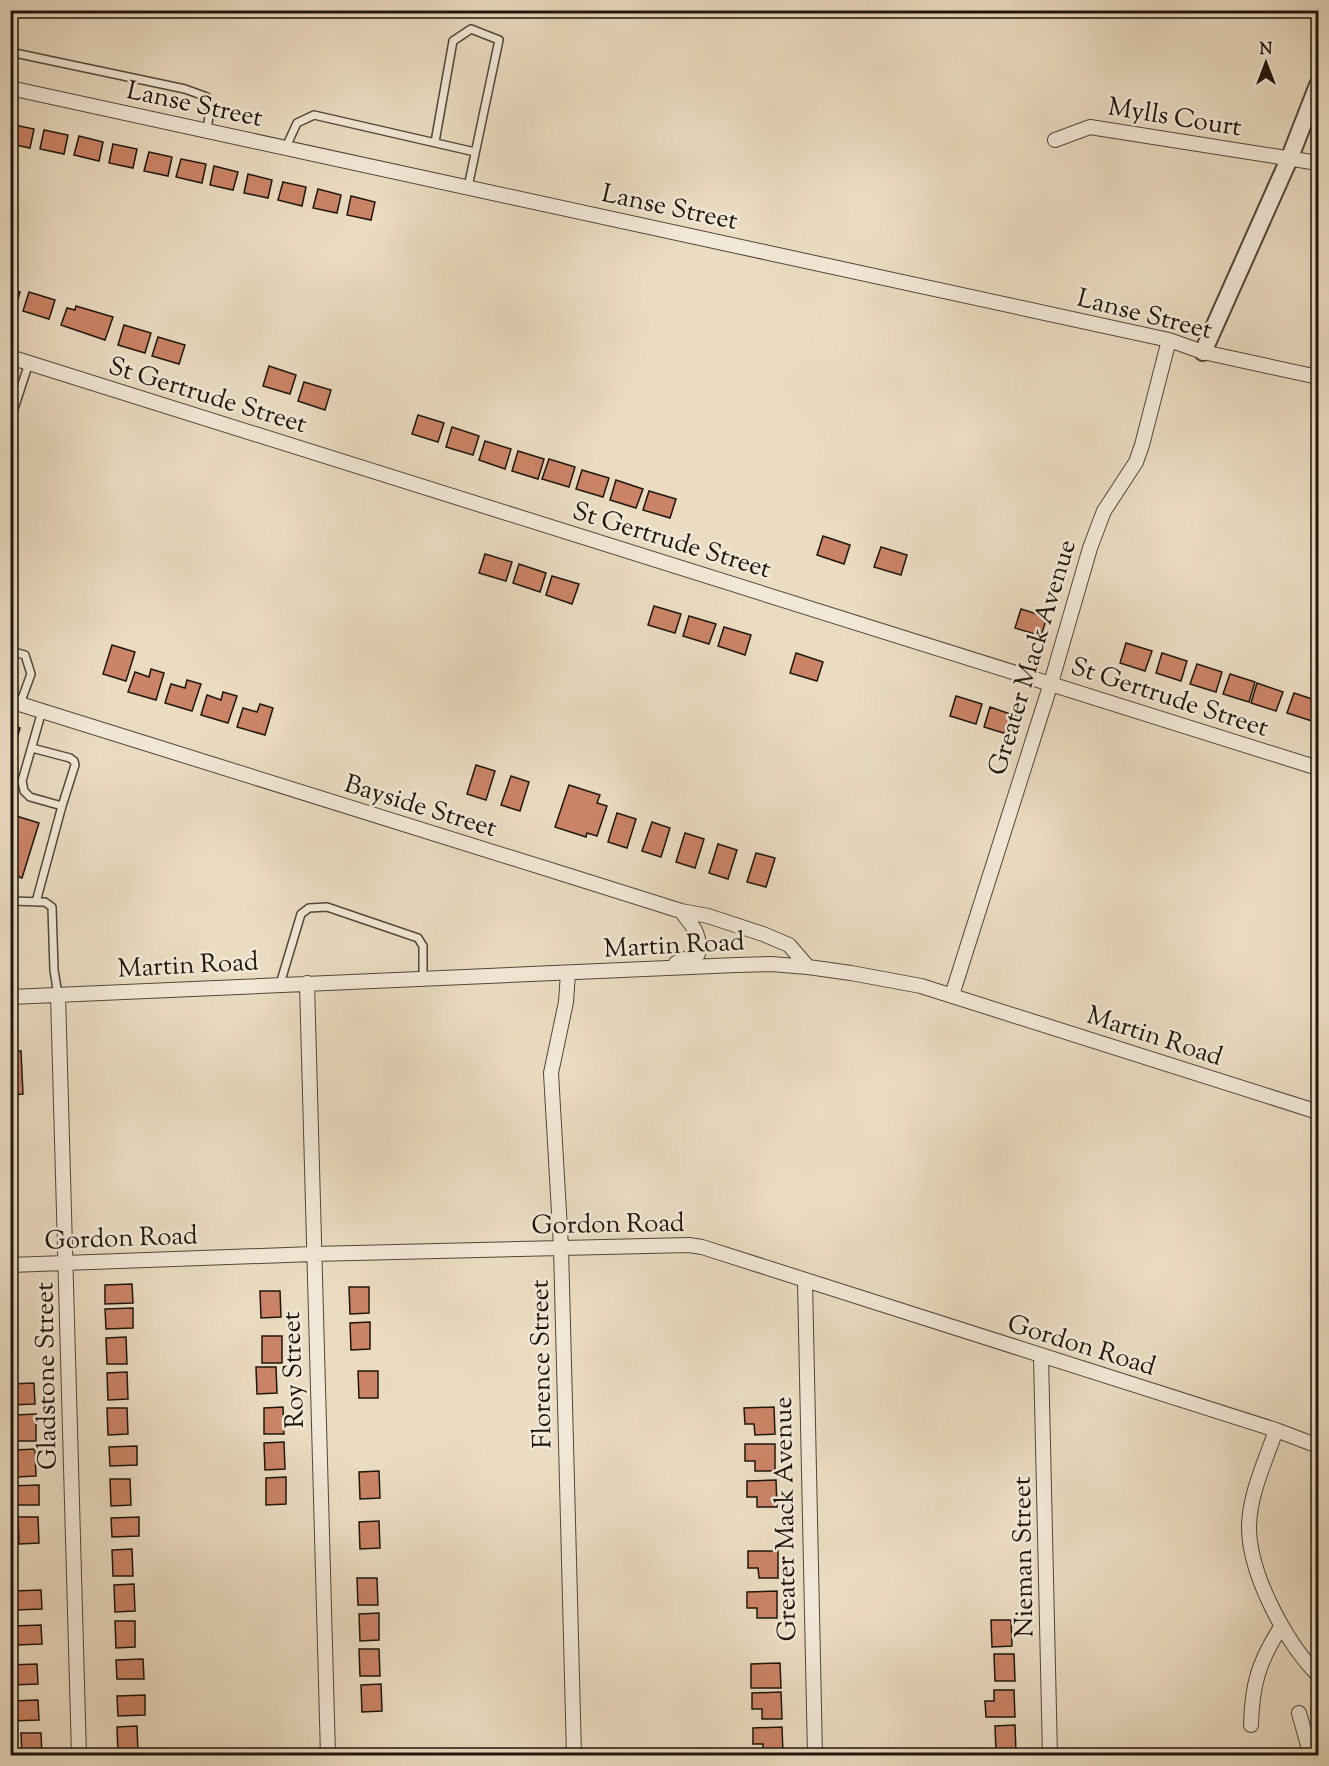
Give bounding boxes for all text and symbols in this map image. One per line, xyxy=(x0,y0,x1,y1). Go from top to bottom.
north arrow xyxy=(1236,33,1296,93)
text: N xyxy=(1260,39,1273,62)
street label: Lanse Street xyxy=(123,73,266,138)
street label: Mylls Court xyxy=(1105,90,1244,147)
street label: Lanse Street xyxy=(598,176,741,241)
street label: Lanse Street xyxy=(1073,281,1216,350)
street label: St Gertrude Street xyxy=(103,349,311,444)
street label: St Gertrude Street xyxy=(567,494,775,589)
street label: Greater Mack Avenue xyxy=(980,535,1087,780)
street label: St Gertrude Street xyxy=(1066,649,1273,748)
street label: Bayside Street xyxy=(339,767,501,848)
street label: Martin Road xyxy=(603,924,746,969)
street label: Martin Road xyxy=(117,944,260,989)
street label: Martin Road xyxy=(1082,998,1227,1077)
street label: Gordon Road xyxy=(531,1206,685,1245)
street label: Gordon Road xyxy=(44,1218,199,1261)
street label: Florence Street xyxy=(523,1279,562,1449)
street label: Gladstone Street xyxy=(27,1282,68,1470)
street label: Gordon Road xyxy=(1003,1306,1160,1387)
street label: Roy Street xyxy=(274,1311,315,1429)
street label: Greater Mack Avenue xyxy=(766,1396,807,1642)
street label: Nieman Street xyxy=(1005,1476,1044,1638)

